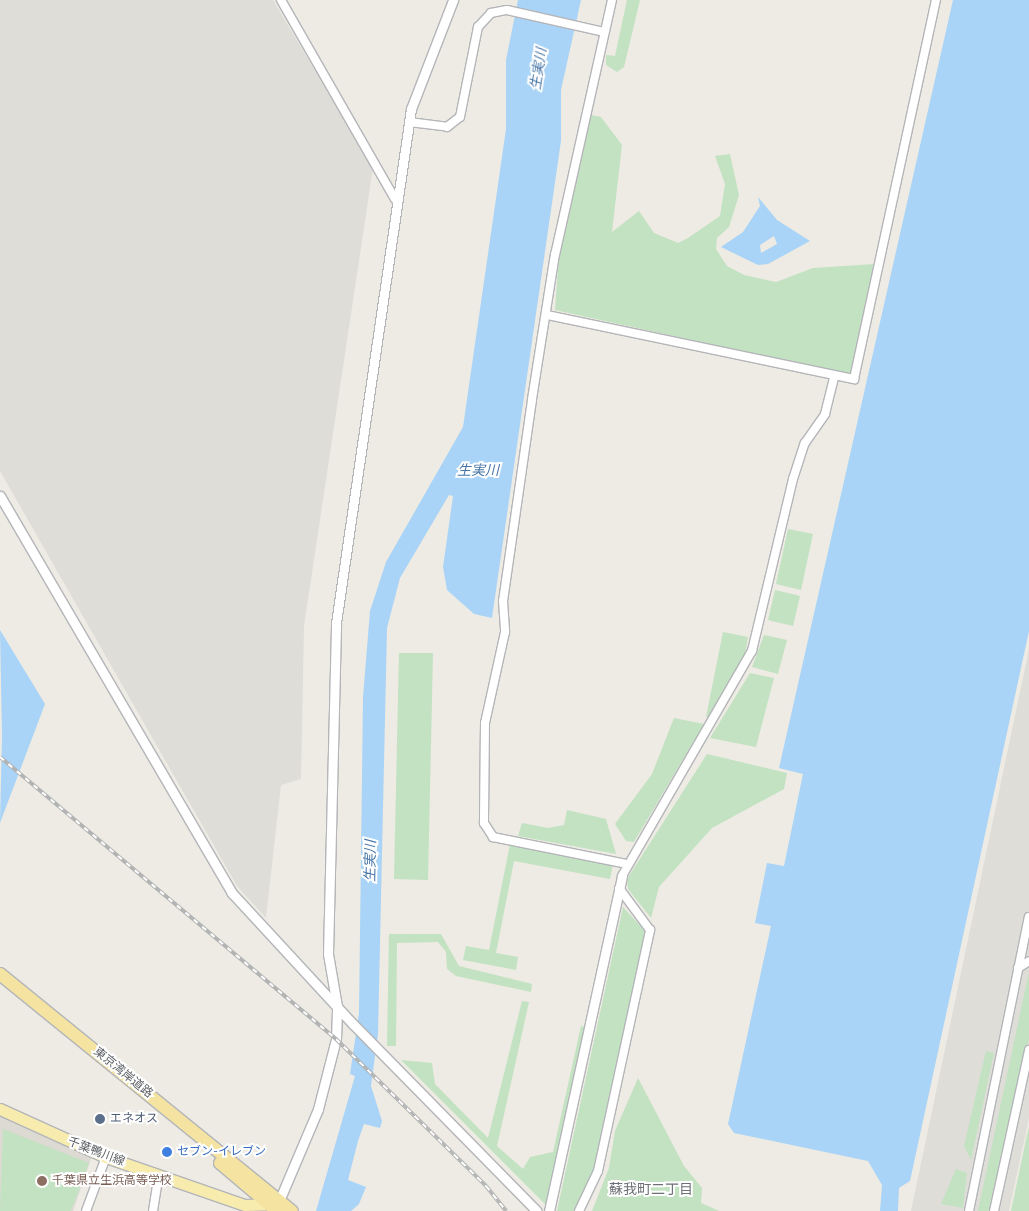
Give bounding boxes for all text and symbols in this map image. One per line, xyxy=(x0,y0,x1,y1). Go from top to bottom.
water label: 生実川 xyxy=(527,47,551,91)
water label: 生実川 xyxy=(457,463,499,479)
water label: 生実川 xyxy=(362,840,380,882)
street label: 東京湾岸道路 xyxy=(90,1045,156,1101)
place label: エネオス xyxy=(110,1112,158,1126)
marker: エネオス xyxy=(94,1113,106,1125)
street label: 千葉鴨川線 xyxy=(65,1135,127,1169)
place label: セブン-イレブン xyxy=(177,1145,266,1159)
marker: セブン-イレブン xyxy=(161,1146,173,1158)
place label: 千葉県立生浜高等学校 xyxy=(52,1174,172,1188)
marker: 千葉県立生浜高等学校 xyxy=(36,1175,48,1187)
district label: 蘇我町二丁目 xyxy=(609,1182,693,1198)

